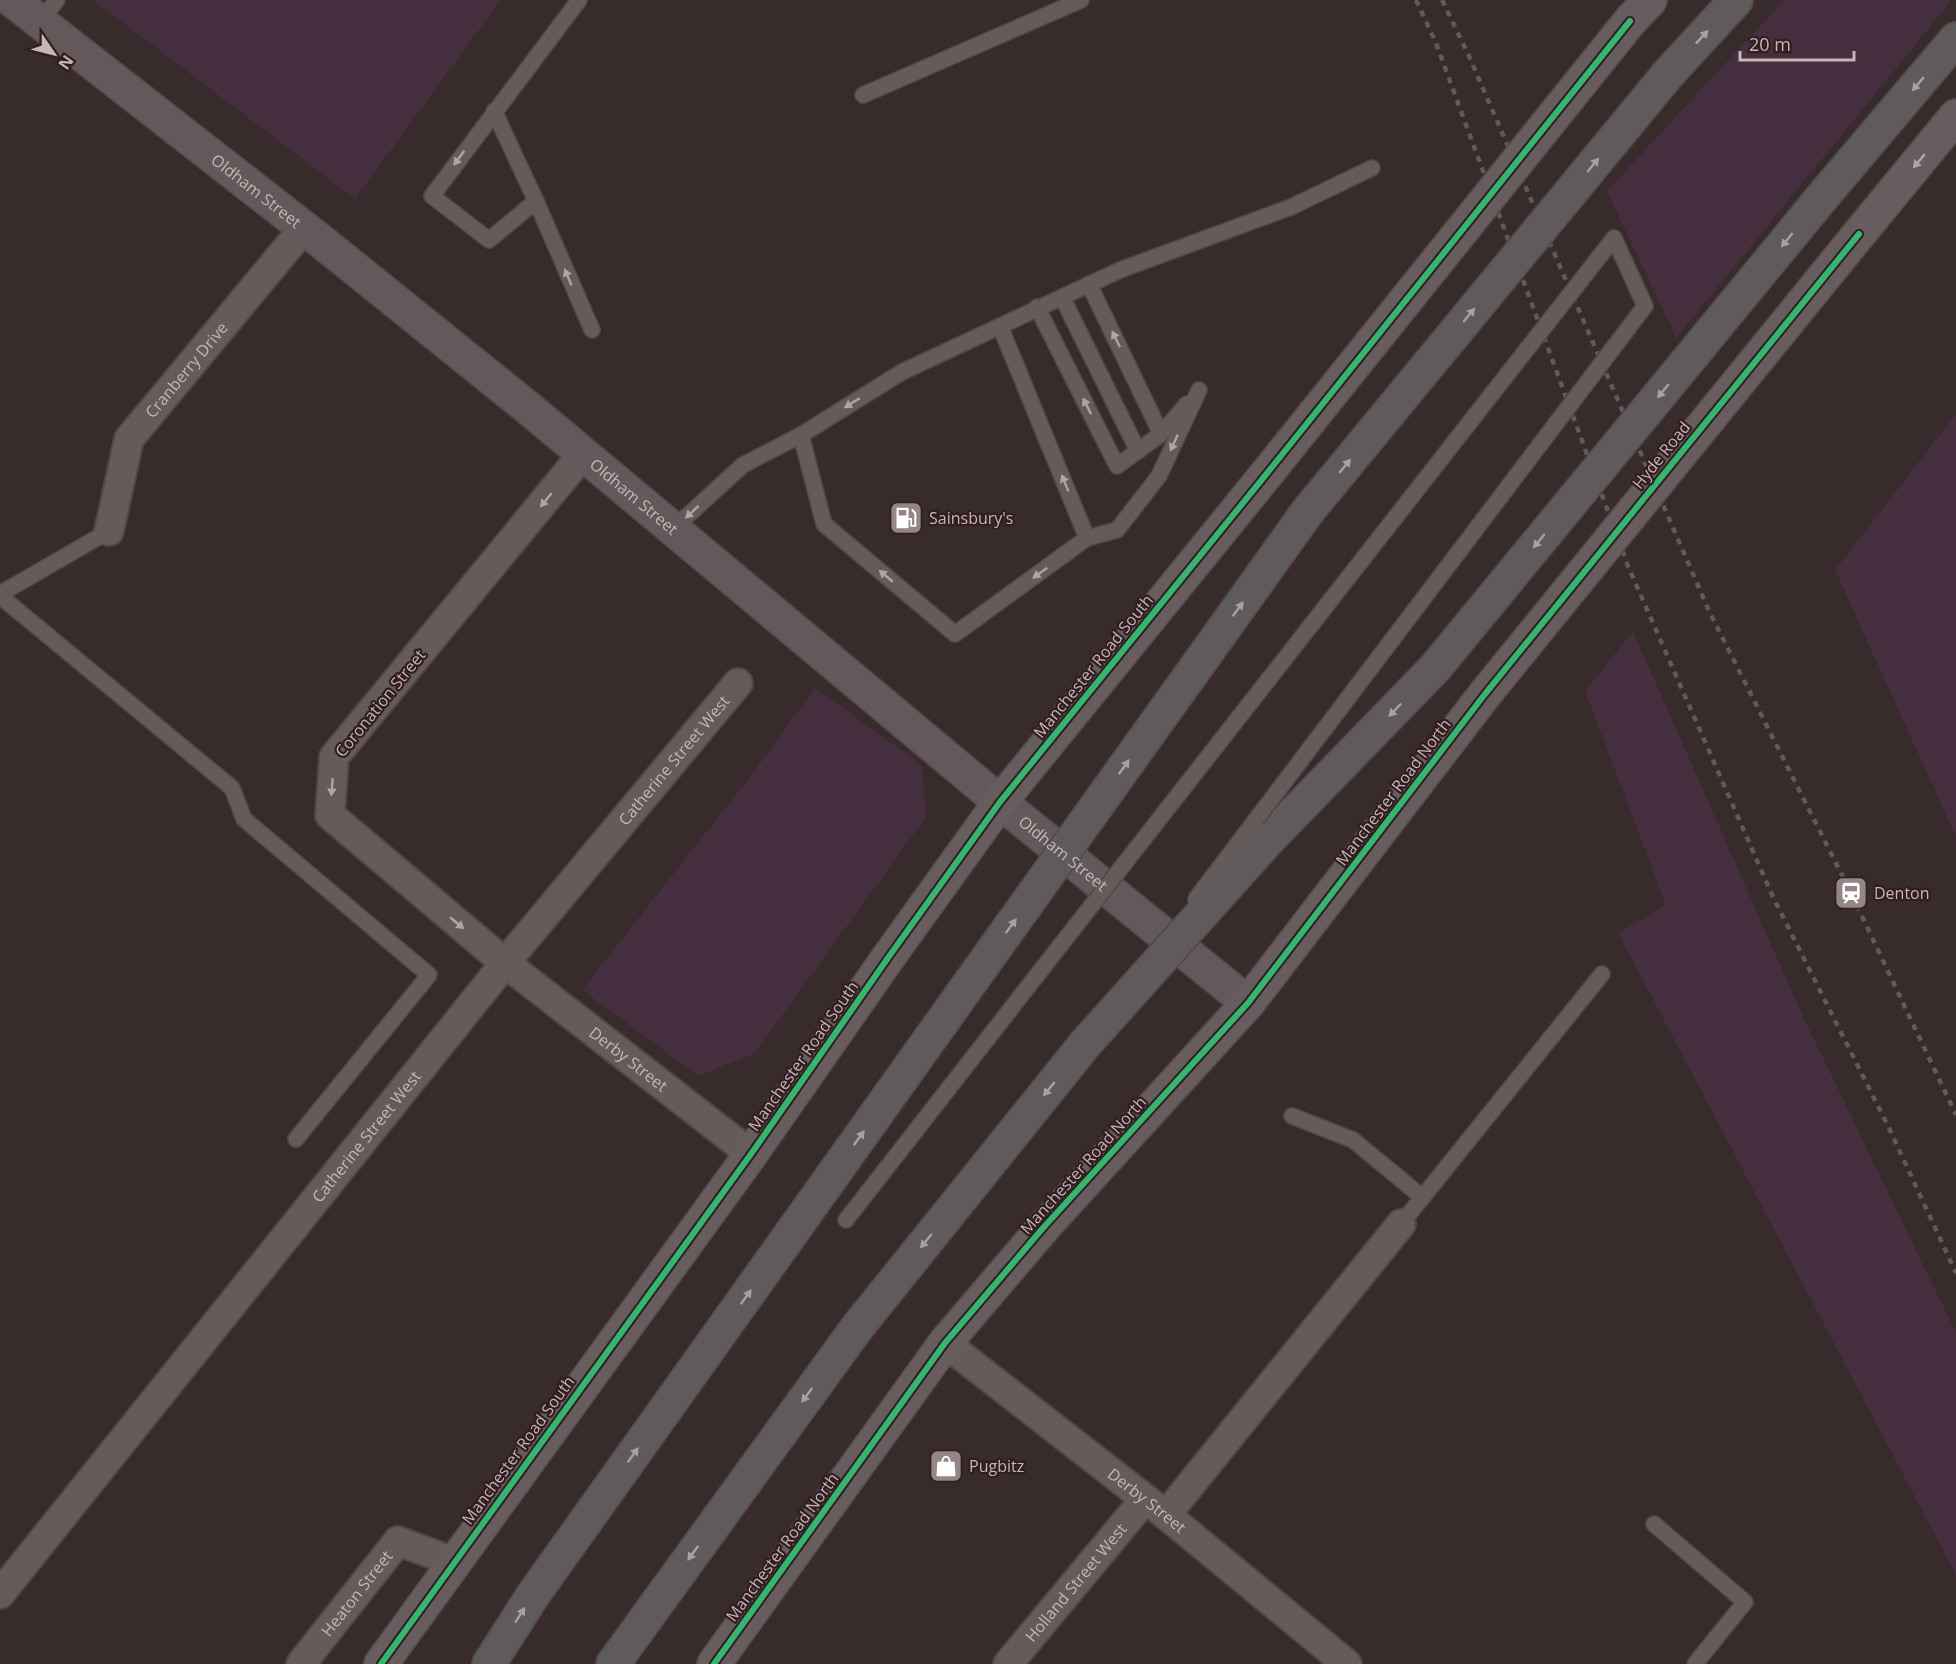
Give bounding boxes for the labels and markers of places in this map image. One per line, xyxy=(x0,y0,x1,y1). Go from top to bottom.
fuel station icon: Sainsbury's xyxy=(888,500,924,536)
place label: Sainsbury's xyxy=(929,507,1013,529)
station icon: Denton xyxy=(1833,875,1869,911)
place label: Denton xyxy=(1874,882,1930,904)
shop icon: Pugbitz xyxy=(928,1448,964,1484)
place label: Pugbitz xyxy=(969,1455,1024,1477)

